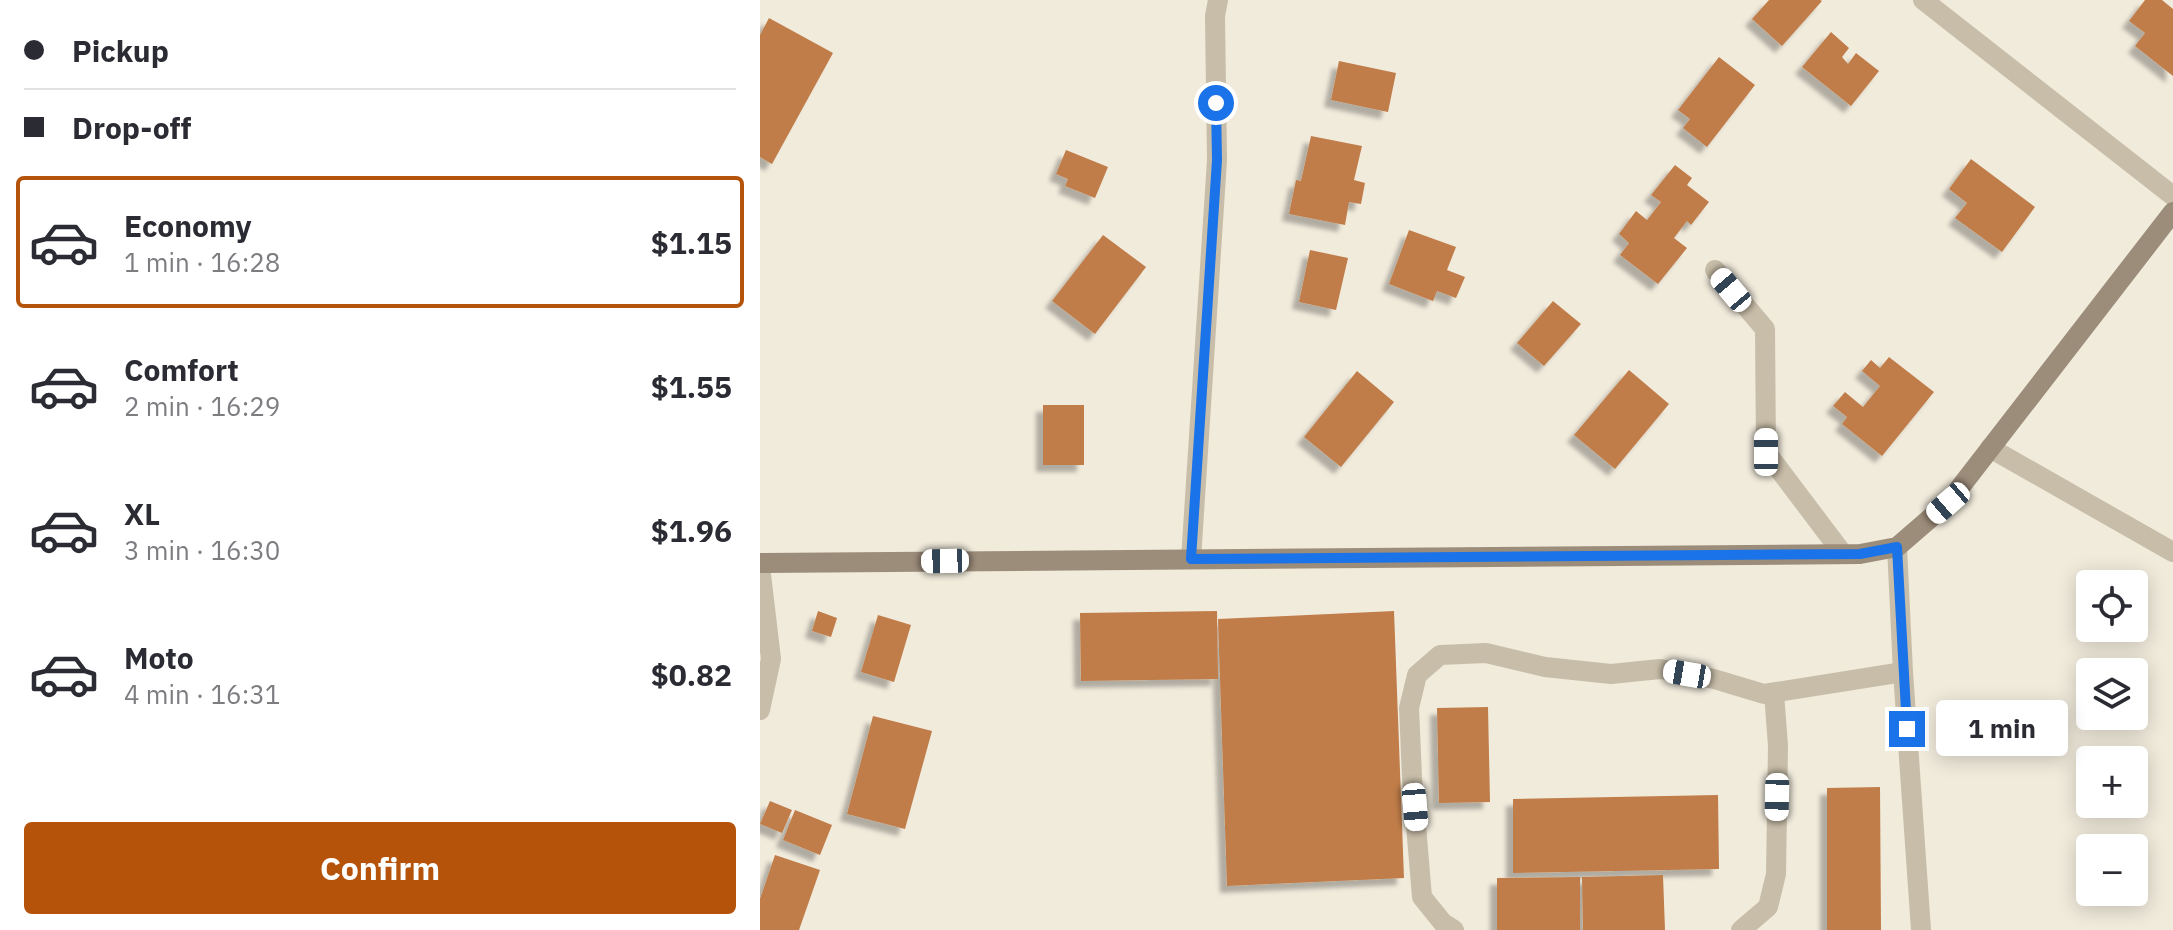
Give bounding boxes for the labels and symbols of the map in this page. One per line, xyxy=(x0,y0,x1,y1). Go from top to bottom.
route start xyxy=(1198,85,1234,121)
car xyxy=(1706,264,1756,316)
car xyxy=(1754,428,1778,476)
car xyxy=(1922,478,1974,528)
car xyxy=(921,549,969,573)
car xyxy=(1661,658,1713,690)
callout: 1 min xyxy=(1935,701,2067,757)
route end xyxy=(1889,711,1925,747)
car xyxy=(1765,773,1789,821)
car xyxy=(1401,782,1429,832)

